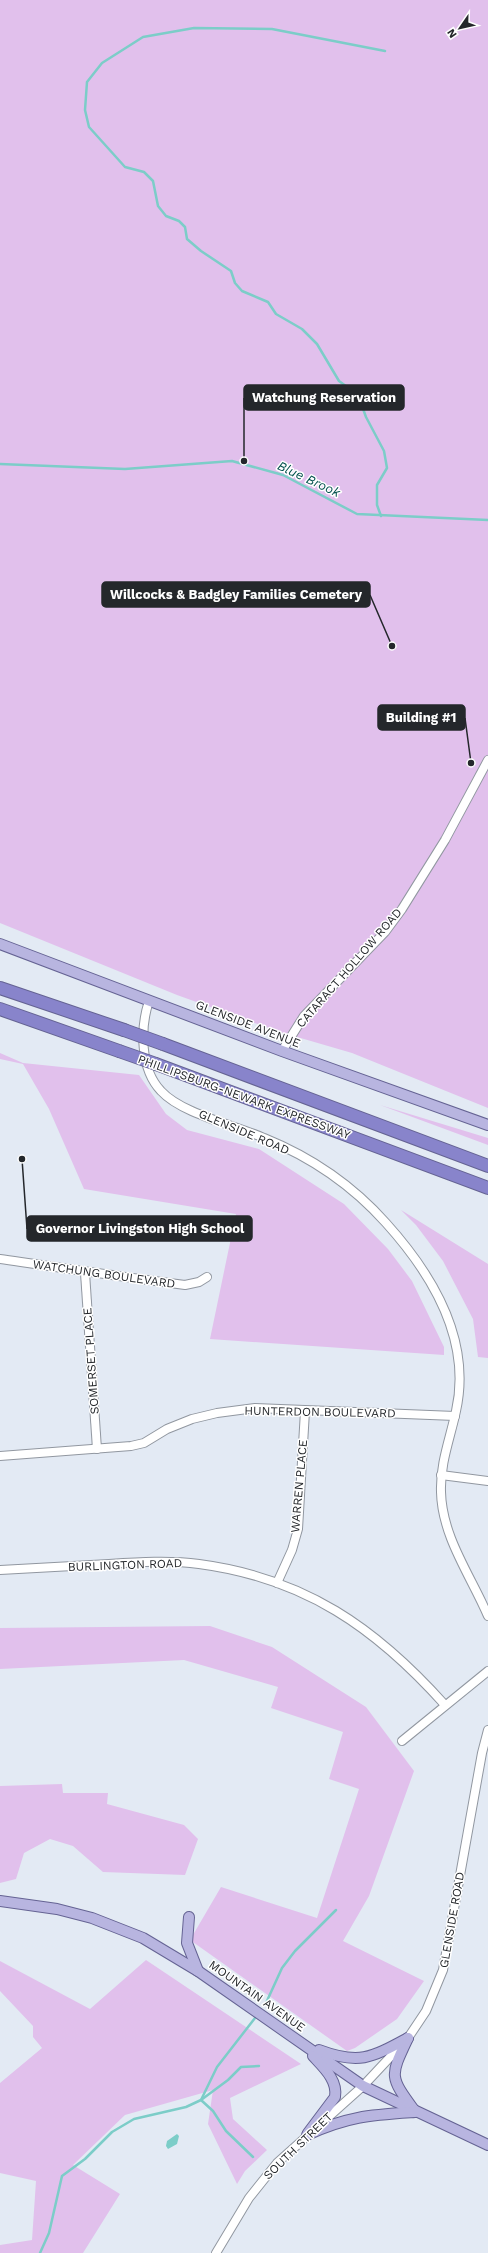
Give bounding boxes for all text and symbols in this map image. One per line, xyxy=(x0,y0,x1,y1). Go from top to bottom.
north arrow xyxy=(440,8,480,48)
text: N xyxy=(444,26,460,40)
callout: Watchung Reservation xyxy=(244,385,404,410)
text: Watchung Reservation xyxy=(252,390,396,405)
water label: Blue Brook xyxy=(275,458,344,500)
callout: Willcocks & Badgley Families Cemetery xyxy=(102,582,370,607)
text: Willcocks & Badgley Families Cemetery xyxy=(110,587,363,602)
callout: Building #1 xyxy=(378,705,465,730)
text: Building #1 xyxy=(386,710,456,725)
street label: CATARACT HOLLOW ROAD xyxy=(293,906,405,1030)
street label: GLENSIDE AVENUE xyxy=(194,998,303,1051)
street label: PHILLIPSBURG-NEWARK EXPRESSWAY xyxy=(136,1052,352,1142)
street label: GLENSIDE ROAD xyxy=(197,1107,291,1157)
callout: Governor Livingston High School xyxy=(27,1216,252,1241)
text: Governor Livingston High School xyxy=(36,1221,245,1236)
street label: WATCHUNG BOULEVARD xyxy=(32,1257,176,1291)
street label: SOMERSET PLACE xyxy=(80,1307,102,1415)
street label: HUNTERDON BOULEVARD xyxy=(244,1404,396,1420)
street label: WARREN PLACE xyxy=(288,1438,310,1533)
street label: BURLINGTON ROAD xyxy=(68,1556,182,1574)
street label: GLENSIDE ROAD xyxy=(437,1871,467,1969)
street label: MOUNTAIN AVENUE xyxy=(206,1958,308,2035)
street label: SOUTH STREET xyxy=(261,2110,335,2182)

